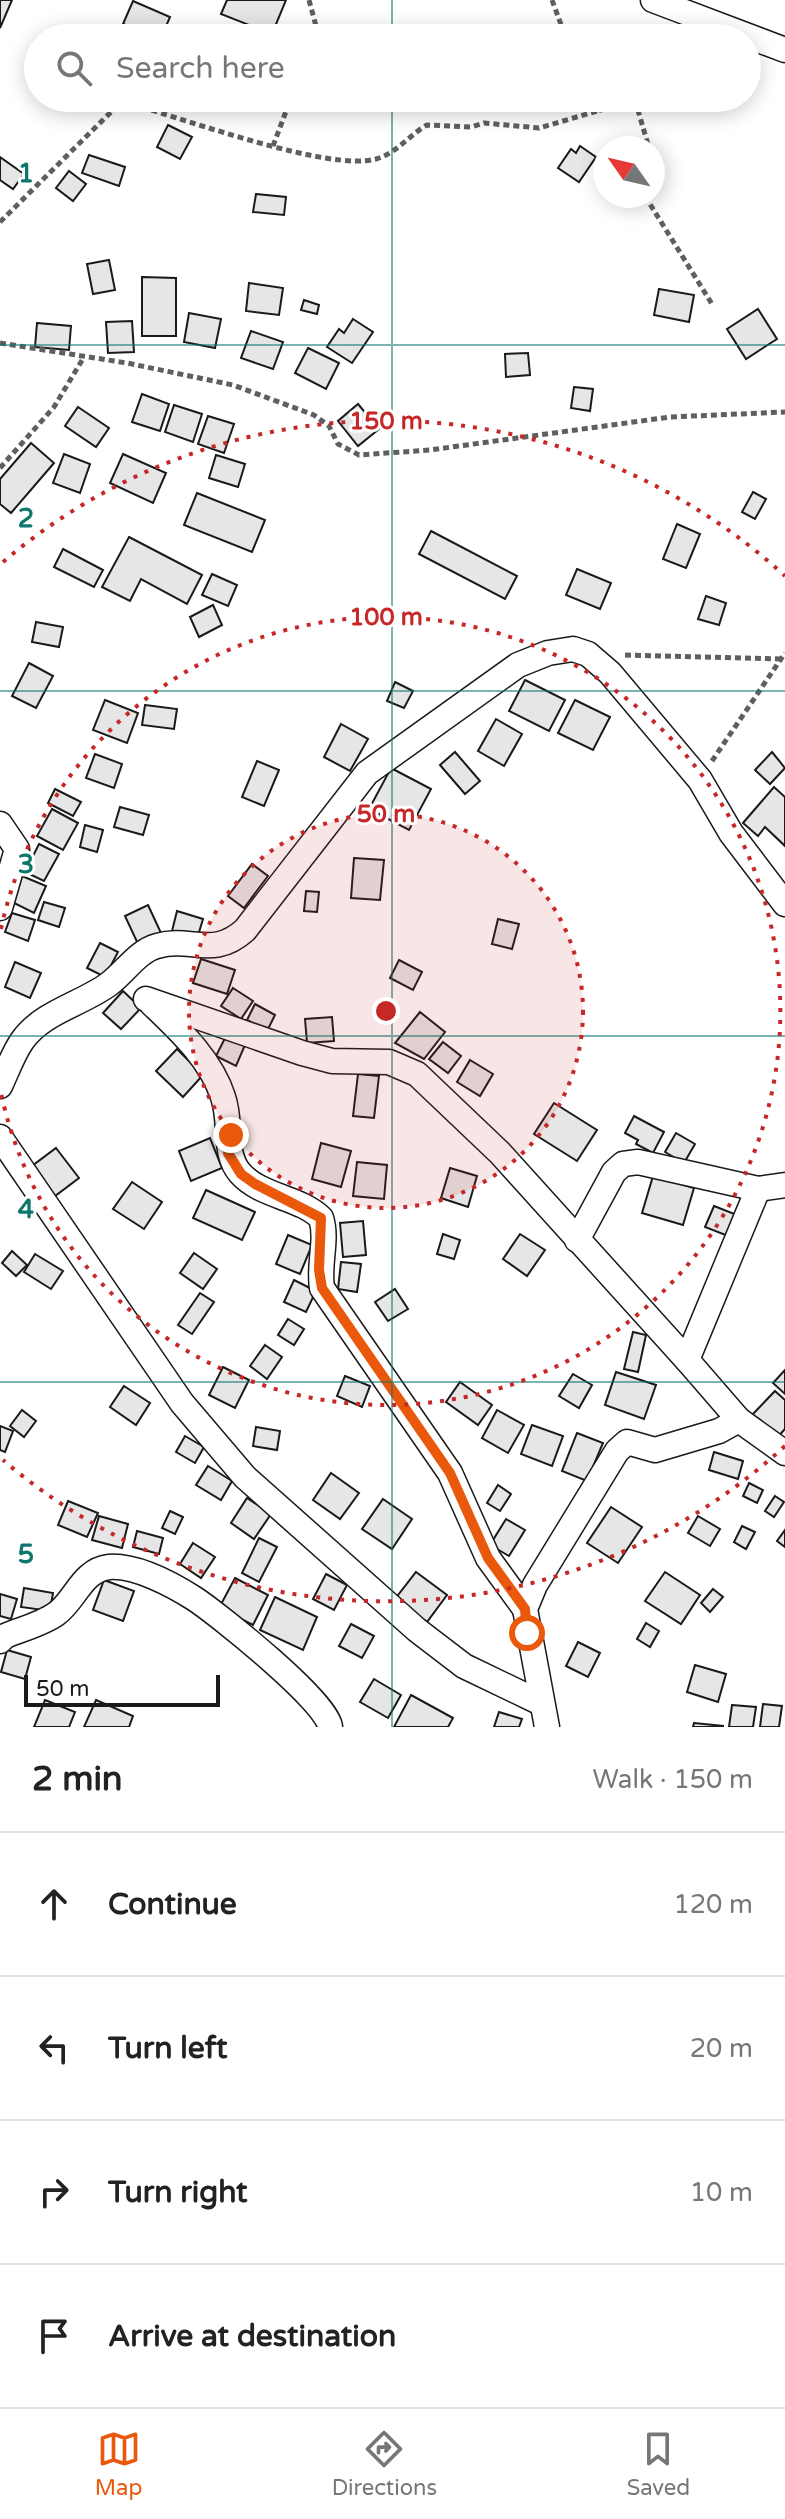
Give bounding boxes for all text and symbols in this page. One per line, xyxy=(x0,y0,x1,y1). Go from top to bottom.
search box xyxy=(24,24,761,112)
icon: search xyxy=(52,46,96,90)
text: Search here xyxy=(116,50,285,87)
north arrow xyxy=(593,136,665,208)
text: 1 xyxy=(18,158,34,189)
text: 150 m xyxy=(349,407,423,436)
text: 2 xyxy=(18,503,34,534)
text: 100 m xyxy=(349,603,423,632)
text: 50 m xyxy=(357,800,415,829)
text: 3 xyxy=(18,849,34,880)
centre of rings xyxy=(372,997,400,1025)
route end xyxy=(213,1117,249,1153)
text: 4 xyxy=(18,1194,34,1225)
text: 5 xyxy=(18,1539,34,1570)
route start xyxy=(509,1615,545,1651)
scale bar xyxy=(24,1671,220,1707)
text: 50 m xyxy=(36,1676,90,1702)
text: 2 min xyxy=(32,1759,123,1800)
text: Walk · 150 m xyxy=(593,1764,753,1795)
icon: ahead xyxy=(32,1882,76,1926)
text: Continue xyxy=(108,1886,237,1923)
text: 120 m xyxy=(673,1889,753,1920)
icon: left xyxy=(32,2026,76,2070)
text: Turn left xyxy=(108,2030,227,2067)
text: 20 m xyxy=(690,2033,753,2064)
icon: right xyxy=(32,2170,76,2214)
text: Turn right xyxy=(108,2174,248,2211)
text: 10 m xyxy=(690,2177,753,2208)
icon: arrive xyxy=(32,2314,76,2358)
text: Arrive at destination xyxy=(108,2318,396,2355)
tab: Map xyxy=(95,2427,142,2501)
tab: Directions xyxy=(332,2427,437,2501)
tab: Saved xyxy=(627,2427,690,2501)

